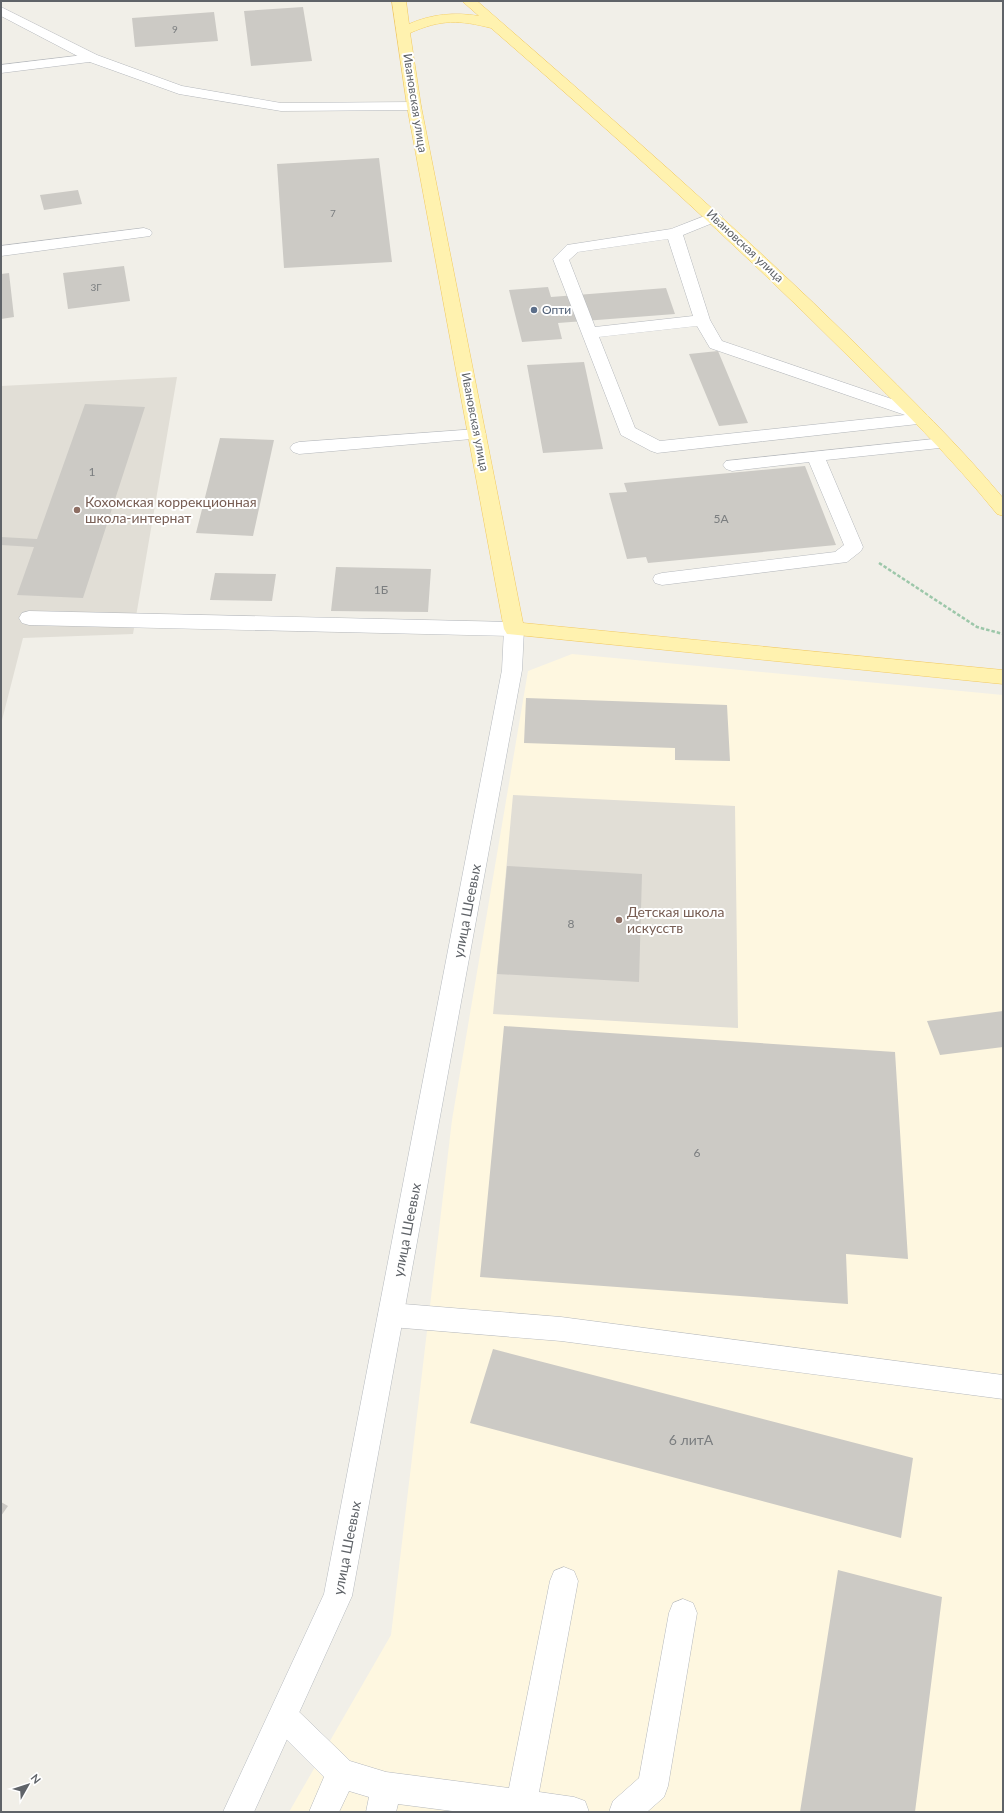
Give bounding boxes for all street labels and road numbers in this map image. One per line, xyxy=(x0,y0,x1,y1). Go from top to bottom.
street label: Ивановская улица xyxy=(400,52,431,154)
street label: Ивановская улица xyxy=(704,206,787,285)
street label: Ивановская улица xyxy=(459,371,492,473)
street label: улица Шеевых xyxy=(449,862,484,959)
street label: улица Шеевых xyxy=(389,1181,424,1278)
street label: улица Шеевых xyxy=(329,1499,364,1596)

